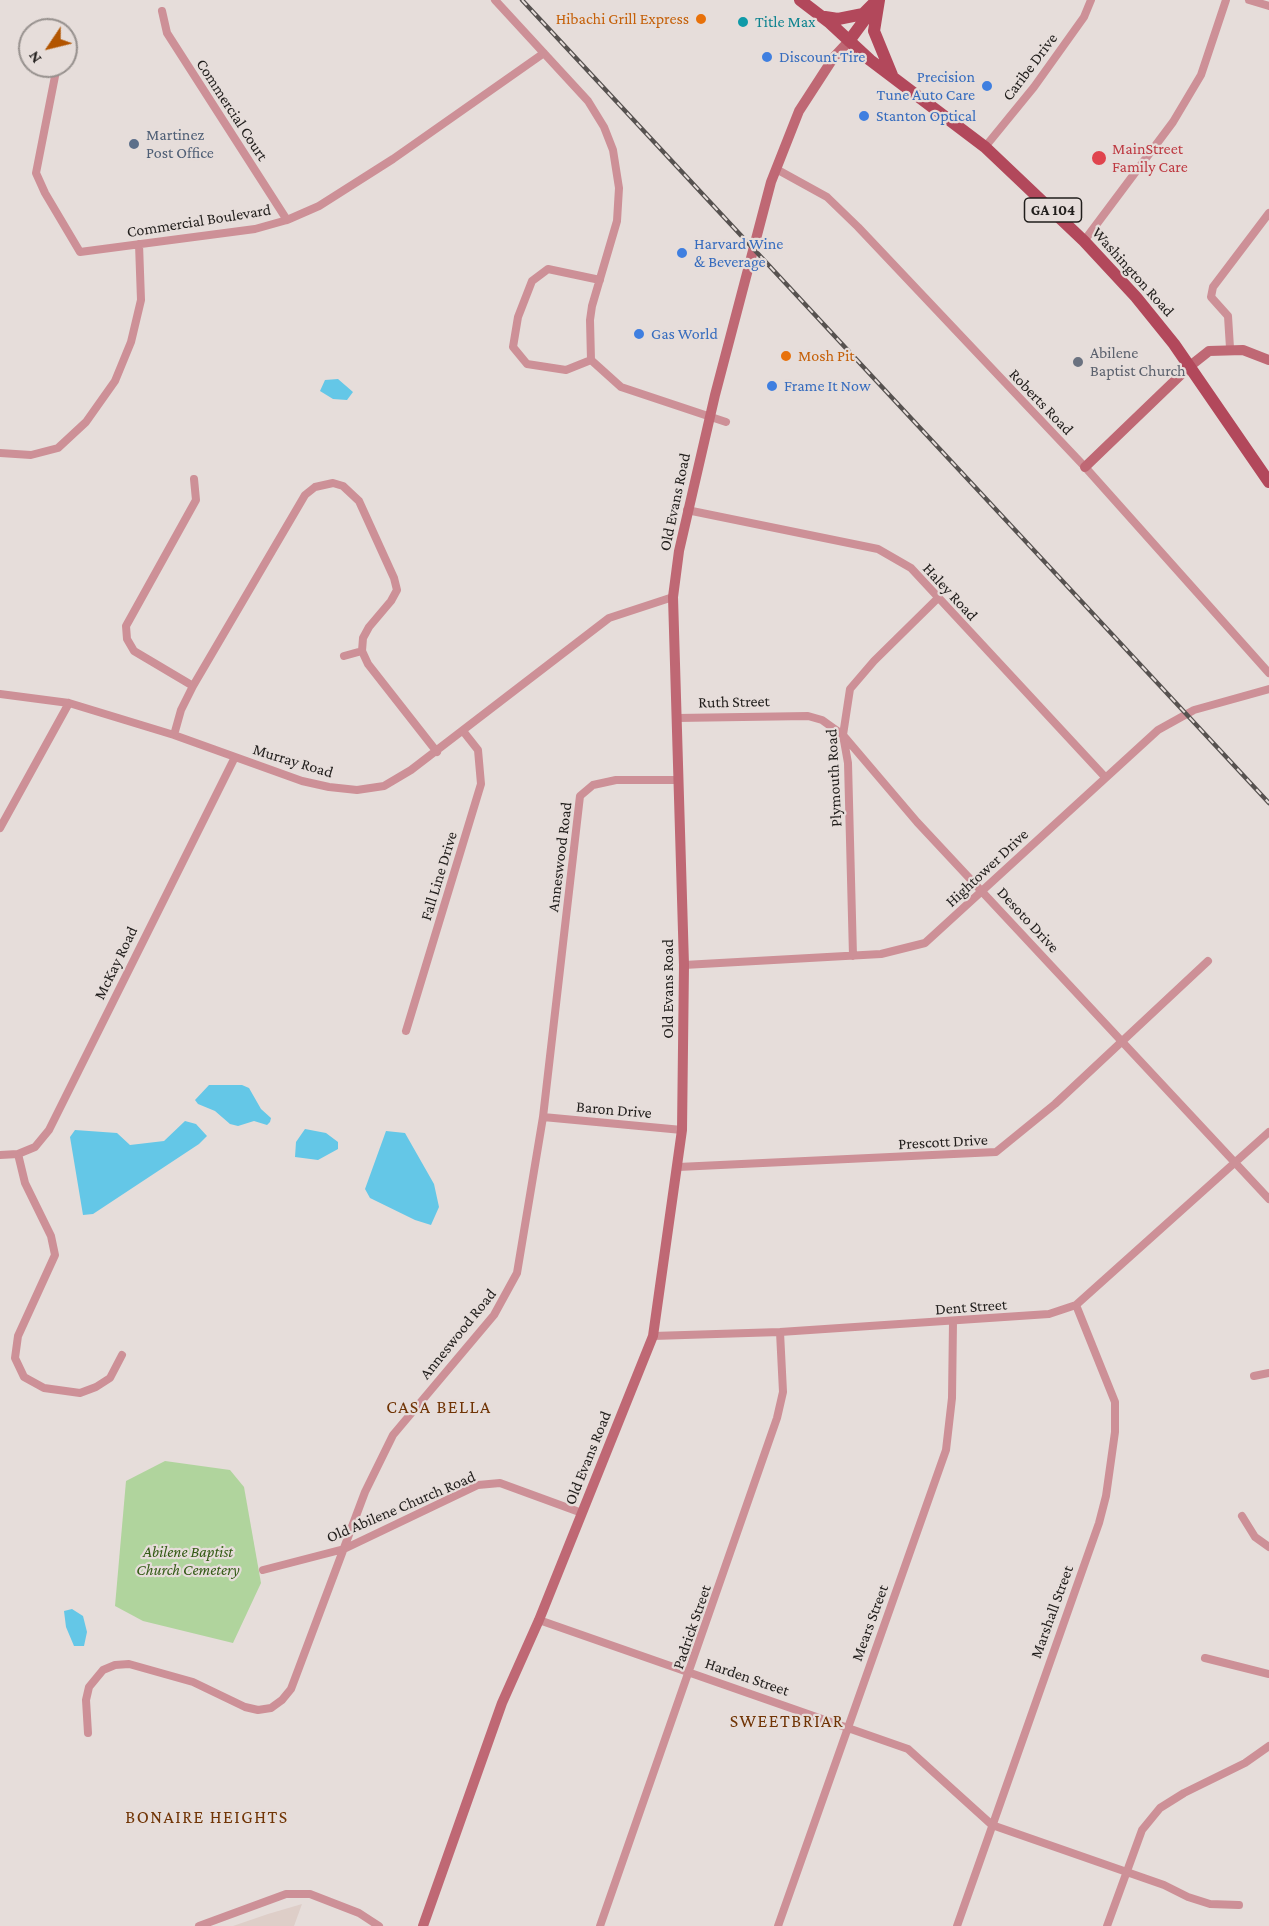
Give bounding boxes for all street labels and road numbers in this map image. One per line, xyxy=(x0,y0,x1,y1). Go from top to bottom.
street label: Caribe Drive xyxy=(998,29,1062,105)
street label: Commercial Court xyxy=(192,55,272,165)
road number: GA 104 xyxy=(1024,198,1082,222)
street label: Commercial Boulevard xyxy=(126,200,272,242)
street label: Washington Road xyxy=(1088,223,1178,321)
street label: Roberts Road xyxy=(1005,365,1077,439)
street label: Old Evans Road xyxy=(655,451,695,553)
street label: Haley Road xyxy=(918,559,982,625)
street label: Ruth Street xyxy=(698,692,770,712)
street label: Plymouth Road xyxy=(822,728,846,828)
street label: Murray Road xyxy=(251,740,335,782)
street label: Anneswood Road xyxy=(544,801,576,913)
street label: Hightower Drive xyxy=(942,825,1032,911)
street label: Fall Line Drive xyxy=(416,829,462,923)
street label: Desoto Drive xyxy=(993,883,1063,957)
street label: McKay Road xyxy=(90,923,142,1003)
street label: Old Evans Road xyxy=(658,939,678,1039)
street label: Baron Drive xyxy=(575,1097,653,1123)
street label: Prescott Drive xyxy=(898,1130,988,1154)
street label: Anneswood Road xyxy=(416,1285,500,1383)
street label: Dent Street xyxy=(934,1295,1008,1319)
street label: Old Evans Road xyxy=(560,1408,616,1508)
street label: Old Abilene Church Road xyxy=(324,1467,478,1547)
street label: Marshall Street xyxy=(1026,1563,1078,1661)
street label: Padrick Street xyxy=(669,1582,715,1672)
street label: Mears Street xyxy=(847,1582,893,1664)
street label: Harden Street xyxy=(702,1654,792,1700)

